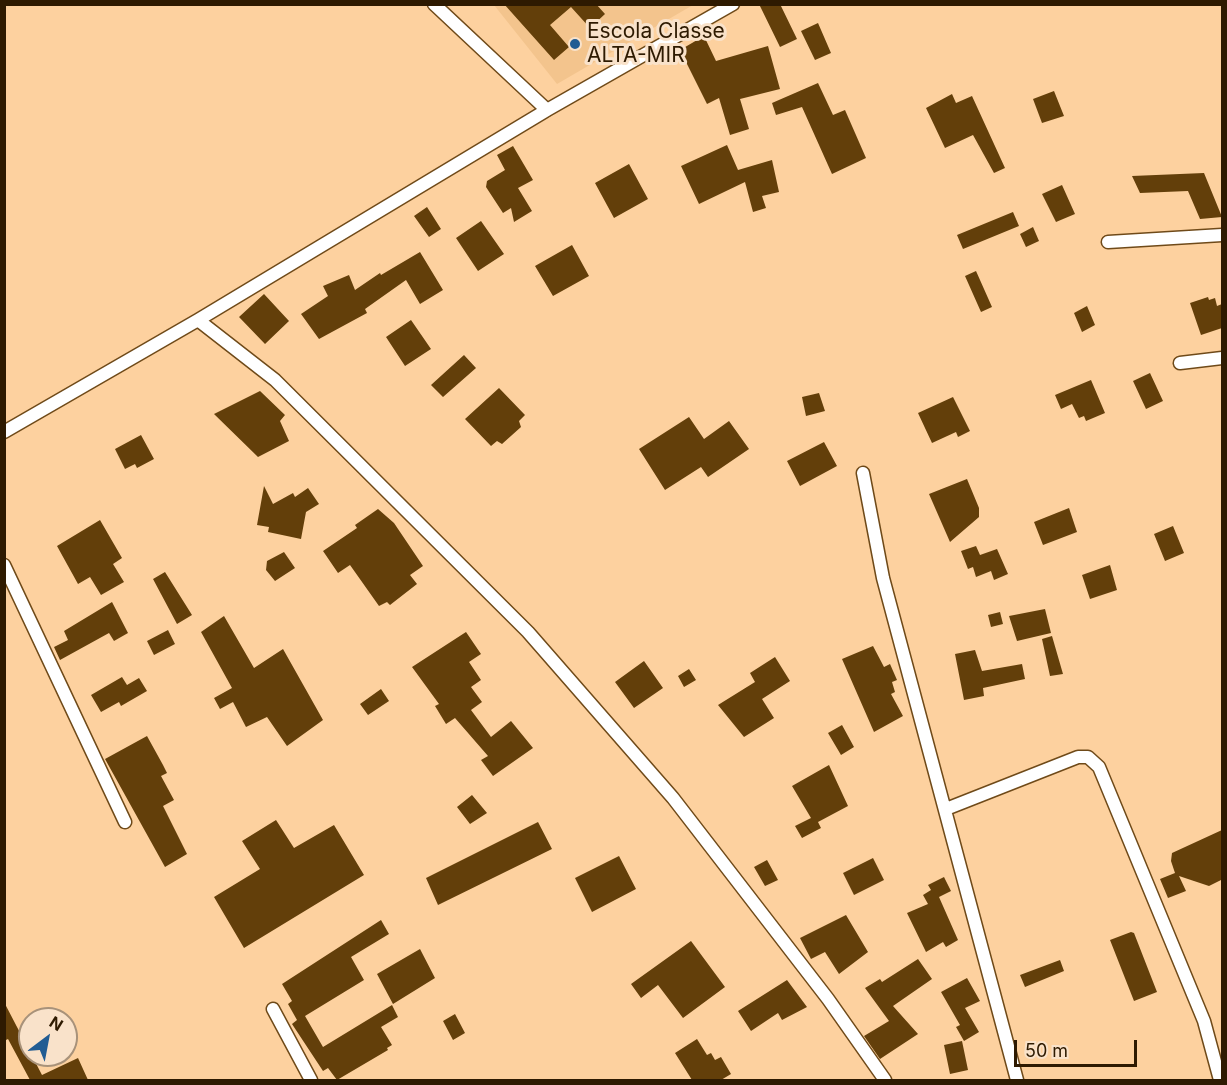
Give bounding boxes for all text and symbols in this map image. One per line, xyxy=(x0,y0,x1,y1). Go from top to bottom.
place label: Escola Classe ALTA-MIR xyxy=(587,19,725,69)
marker: Escola Classe ALTA-MIR xyxy=(568,37,582,51)
north arrow xyxy=(18,1007,78,1067)
text: N xyxy=(46,1012,67,1035)
scale bar xyxy=(1017,1028,1140,1066)
text: 50 m xyxy=(1025,1040,1068,1061)

